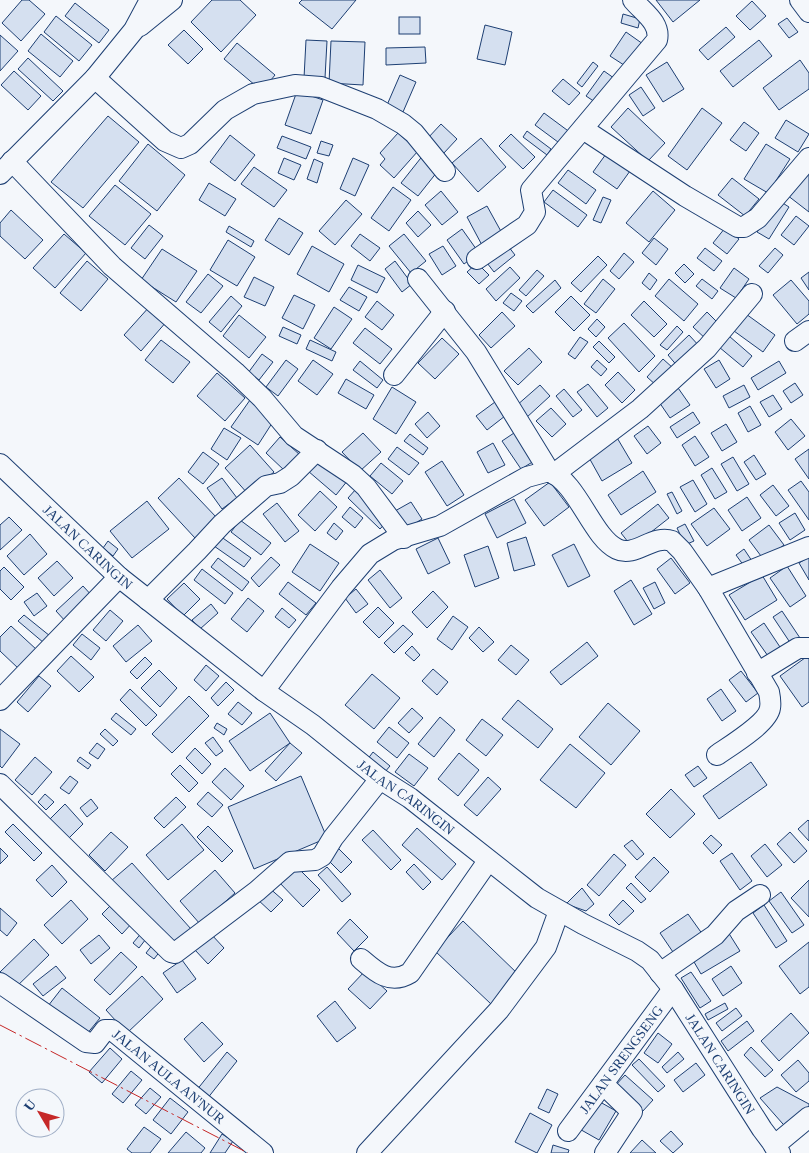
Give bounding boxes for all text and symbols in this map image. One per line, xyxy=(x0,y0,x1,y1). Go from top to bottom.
street label: JALAN CARINGIN xyxy=(40,502,135,593)
street label: JALAN CARINGIN xyxy=(354,757,457,838)
street label: JALAN SRENGSENG xyxy=(577,1003,666,1117)
street label: JALAN CARINGIN xyxy=(683,1011,758,1117)
street label: JALAN AULA AN'NUR xyxy=(109,1027,228,1127)
north arrow xyxy=(15,1088,65,1138)
text: U xyxy=(21,1097,39,1114)

